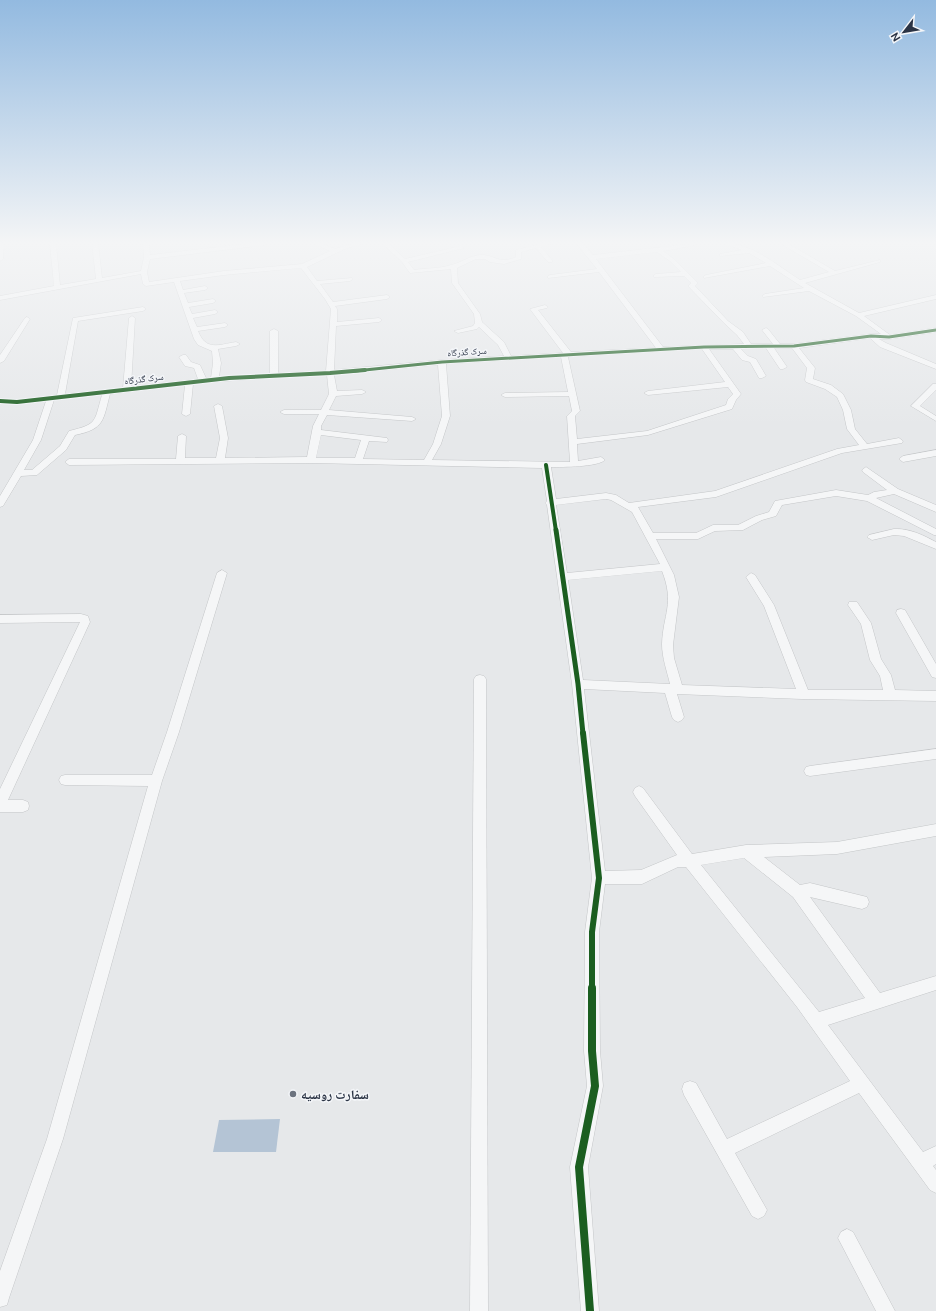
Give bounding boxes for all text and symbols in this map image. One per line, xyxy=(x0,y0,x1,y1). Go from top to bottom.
north arrow xyxy=(884,12,924,52)
text: N xyxy=(888,31,903,44)
street label: سرک گذرگاه xyxy=(447,346,487,358)
street label: سرک گذرگاه xyxy=(124,372,164,386)
place label: سفارت روسیه xyxy=(301,1087,369,1102)
marker: سفارت روسیه xyxy=(288,1089,298,1099)

